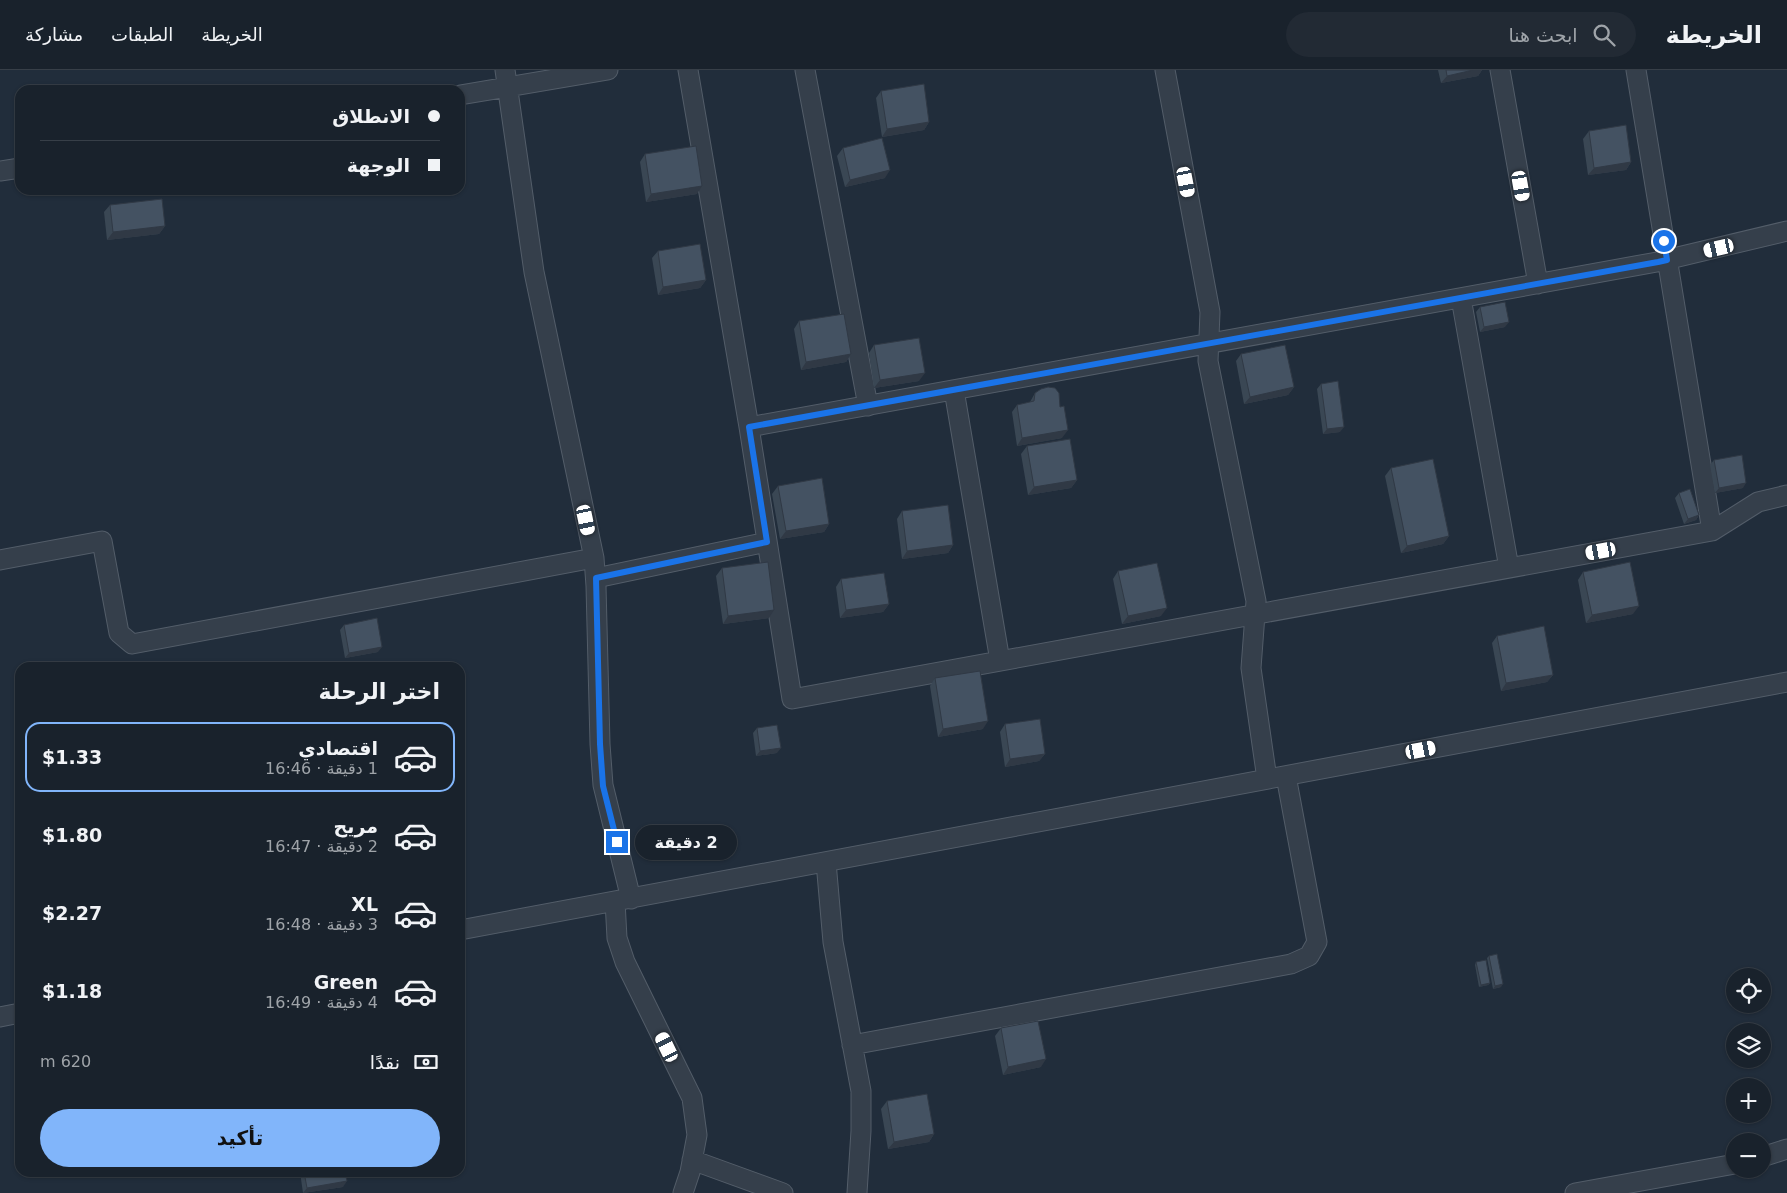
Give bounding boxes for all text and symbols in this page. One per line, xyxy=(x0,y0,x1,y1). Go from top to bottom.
search box xyxy=(1286,12,1636,57)
icon: search xyxy=(1590,21,1618,49)
text: الخريطة xyxy=(1666,21,1762,49)
text: مشاركة xyxy=(25,24,83,45)
text: الطبقات xyxy=(111,24,173,45)
text: الخريطة xyxy=(201,24,263,45)
text: ابحث هنا xyxy=(1509,24,1578,46)
text: الانطلاق xyxy=(332,105,410,127)
text: الوجهة xyxy=(347,154,410,176)
car xyxy=(1175,166,1196,198)
car xyxy=(1511,170,1530,202)
route start xyxy=(1653,230,1675,252)
car xyxy=(1702,237,1735,259)
car xyxy=(575,504,596,536)
car xyxy=(1584,541,1617,561)
text: اختر الرحلة xyxy=(319,679,440,704)
icon: car xyxy=(393,735,438,780)
text: اقتصادي xyxy=(298,737,378,759)
car xyxy=(1404,740,1437,760)
text: $1.33 xyxy=(42,746,102,768)
text: 1 دقيقة · 16:46 xyxy=(265,759,378,778)
icon: car xyxy=(393,813,438,858)
text: مريح xyxy=(334,815,378,837)
text: $1.80 xyxy=(42,824,102,846)
callout: 2 دقيقة xyxy=(634,824,737,860)
route end xyxy=(606,831,628,853)
text: 2 دقيقة xyxy=(654,833,718,852)
text: 2 دقيقة · 16:47 xyxy=(265,837,378,856)
icon: car xyxy=(393,891,438,936)
text: XL xyxy=(351,893,378,915)
text: $2.27 xyxy=(42,902,102,924)
text: 3 دقيقة · 16:48 xyxy=(265,915,378,934)
map controls xyxy=(1726,968,1771,1178)
button: locate xyxy=(1726,968,1771,1013)
icon: car xyxy=(393,969,438,1014)
text: Green xyxy=(314,971,378,993)
text: $1.18 xyxy=(42,980,102,1002)
text: 4 دقيقة · 16:49 xyxy=(265,993,378,1012)
button: layers xyxy=(1726,1023,1771,1068)
car xyxy=(653,1030,680,1064)
icon: cash xyxy=(412,1048,440,1076)
text: نقدًا xyxy=(370,1051,400,1073)
text: 620 m xyxy=(40,1052,91,1071)
button: + xyxy=(1726,1078,1771,1123)
button: تأكيد xyxy=(40,1109,440,1167)
button: − xyxy=(1726,1133,1771,1178)

